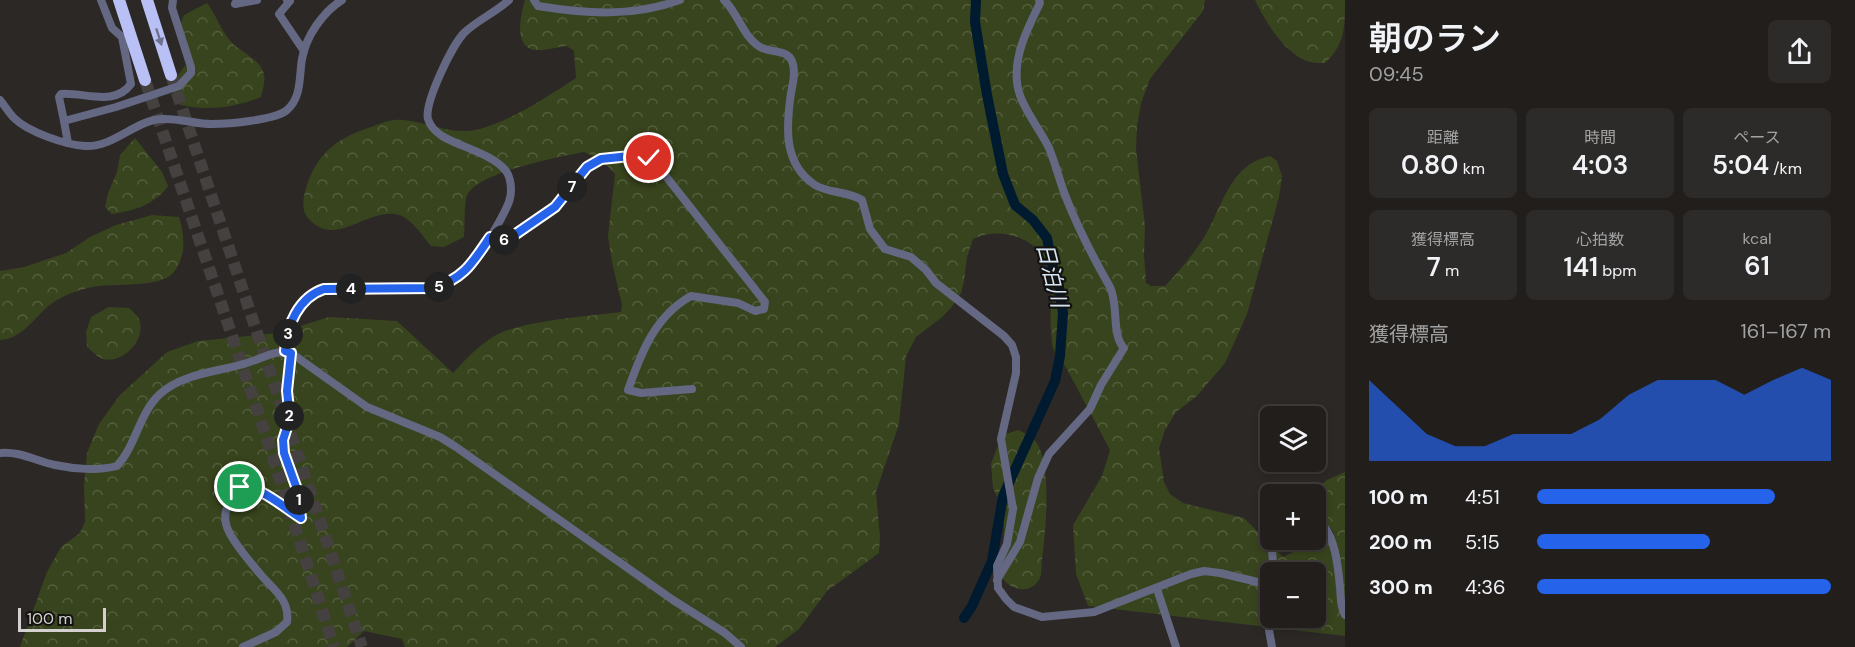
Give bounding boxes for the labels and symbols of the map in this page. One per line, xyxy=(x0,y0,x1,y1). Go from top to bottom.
one-way arrow xyxy=(155,28,164,46)
pin xyxy=(623,132,674,183)
pin: 7 xyxy=(557,172,587,202)
pin: 6 xyxy=(489,225,519,255)
water label: 日泊川 xyxy=(1030,239,1075,312)
pin: 5 xyxy=(424,272,454,302)
pin: 4 xyxy=(336,274,366,304)
pin: 3 xyxy=(273,319,303,349)
pin: 2 xyxy=(274,401,304,431)
pin xyxy=(214,461,265,512)
pin: 1 xyxy=(284,485,314,515)
scale bar xyxy=(18,605,106,632)

